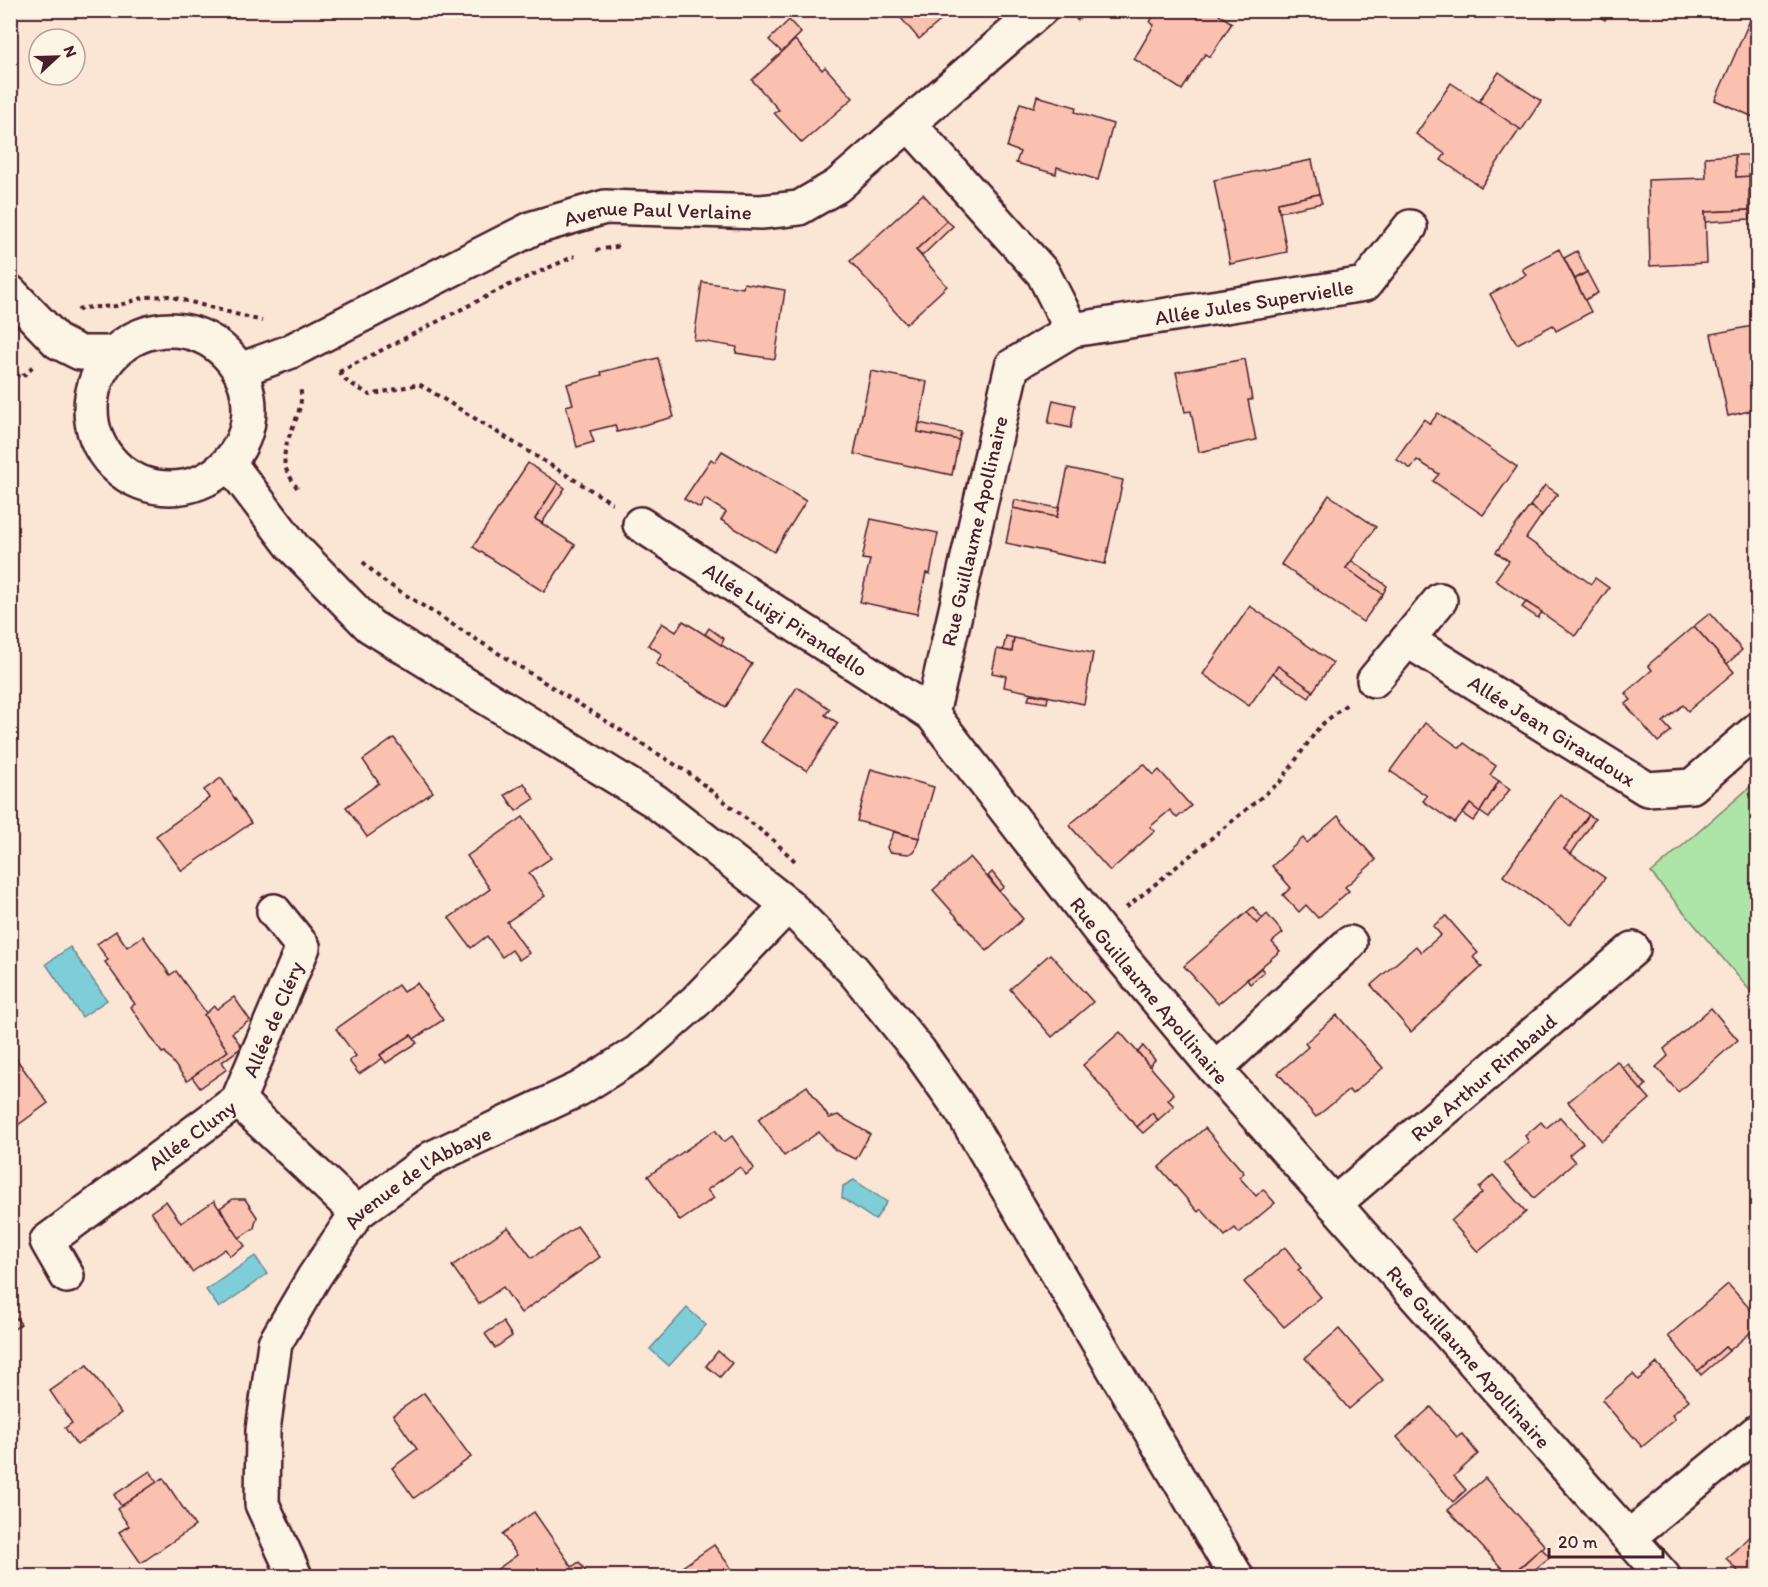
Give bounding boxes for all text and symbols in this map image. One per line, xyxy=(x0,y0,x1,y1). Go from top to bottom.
north arrow xyxy=(27,27,87,87)
text: N xyxy=(60,43,81,60)
street label: Avenue Paul Verlaine xyxy=(561,195,752,231)
street label: Allée Jules Supervielle xyxy=(1153,274,1355,330)
street label: Rue Guillaume Apollinaire xyxy=(935,413,1013,649)
street label: Allée Luigi Pirandello xyxy=(699,556,873,681)
street label: Allée Jean Giraudoux xyxy=(1464,669,1641,792)
street label: Rue Guillaume Apollinaire xyxy=(1065,891,1235,1089)
street label: Allée de Cléry xyxy=(237,957,308,1081)
street label: Rue Arthur Rimbaud xyxy=(1405,1007,1562,1146)
street label: Allée Cluny xyxy=(143,1094,240,1175)
street label: Avenue de l'Abbaye xyxy=(338,1120,495,1233)
street label: Rue Guillaume Apollinaire xyxy=(1382,1260,1556,1453)
scale bar xyxy=(1549,1521,1663,1559)
text: 20 m xyxy=(1558,1531,1598,1553)

